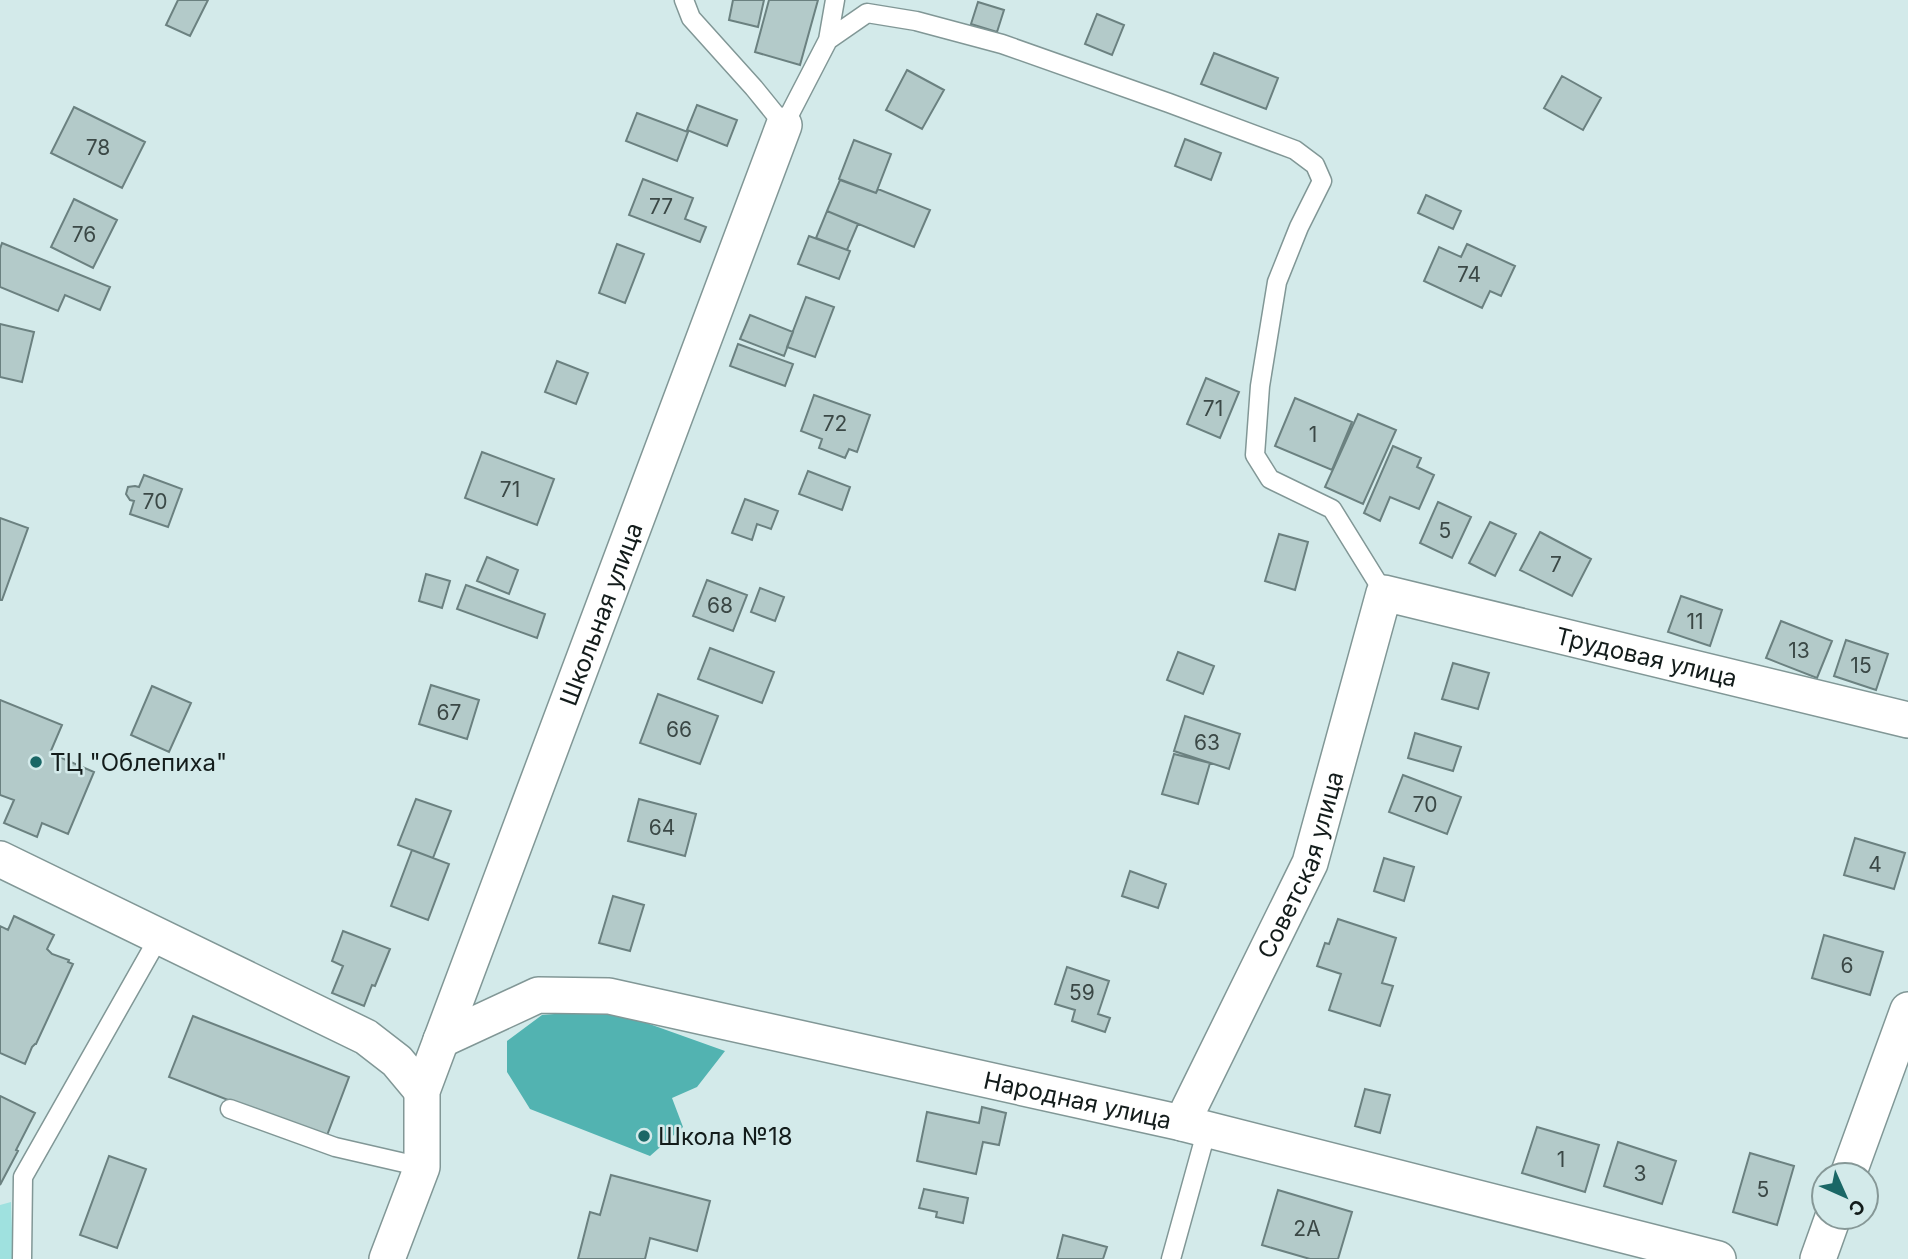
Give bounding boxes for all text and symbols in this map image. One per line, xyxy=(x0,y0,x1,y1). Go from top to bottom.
house number: 78 xyxy=(86,135,110,160)
house number: 77 xyxy=(649,194,673,219)
house number: 76 xyxy=(72,222,96,247)
house number: 74 xyxy=(1457,262,1481,287)
house number: 71 xyxy=(1203,396,1223,421)
house number: 72 xyxy=(823,411,847,436)
house number: 1 xyxy=(1309,422,1317,447)
house number: 71 xyxy=(500,477,520,502)
house number: 70 xyxy=(143,489,167,514)
street label: Школьная улица xyxy=(553,518,648,709)
house number: 5 xyxy=(1439,518,1451,543)
house number: 7 xyxy=(1550,552,1562,577)
house number: 68 xyxy=(707,593,733,618)
house number: 11 xyxy=(1686,609,1704,634)
street label: Трудовая улица xyxy=(1553,621,1740,693)
house number: 13 xyxy=(1788,638,1810,663)
house number: 15 xyxy=(1850,653,1872,678)
house number: 67 xyxy=(437,700,461,725)
house number: 66 xyxy=(666,717,692,742)
house number: 63 xyxy=(1194,730,1220,755)
place label: ТЦ "Облепиха" xyxy=(50,748,227,777)
marker: ТЦ "Облепиха" xyxy=(28,754,44,770)
street label: Советская улица xyxy=(1251,768,1349,963)
house number: 70 xyxy=(1413,792,1437,817)
house number: 64 xyxy=(649,815,675,840)
house number: 4 xyxy=(1868,852,1882,877)
house number: 6 xyxy=(1840,953,1854,978)
house number: 59 xyxy=(1069,980,1095,1005)
street label: Народная улица xyxy=(981,1065,1174,1135)
place label: Школа №18 xyxy=(658,1122,793,1151)
marker: Школа №18 xyxy=(636,1128,652,1144)
house number: 1 xyxy=(1557,1147,1565,1172)
house number: 3 xyxy=(1634,1161,1646,1186)
north arrow xyxy=(1810,1161,1880,1231)
house number: 5 xyxy=(1757,1177,1769,1202)
text: С xyxy=(1844,1195,1870,1221)
house number: 2А xyxy=(1293,1216,1321,1241)

